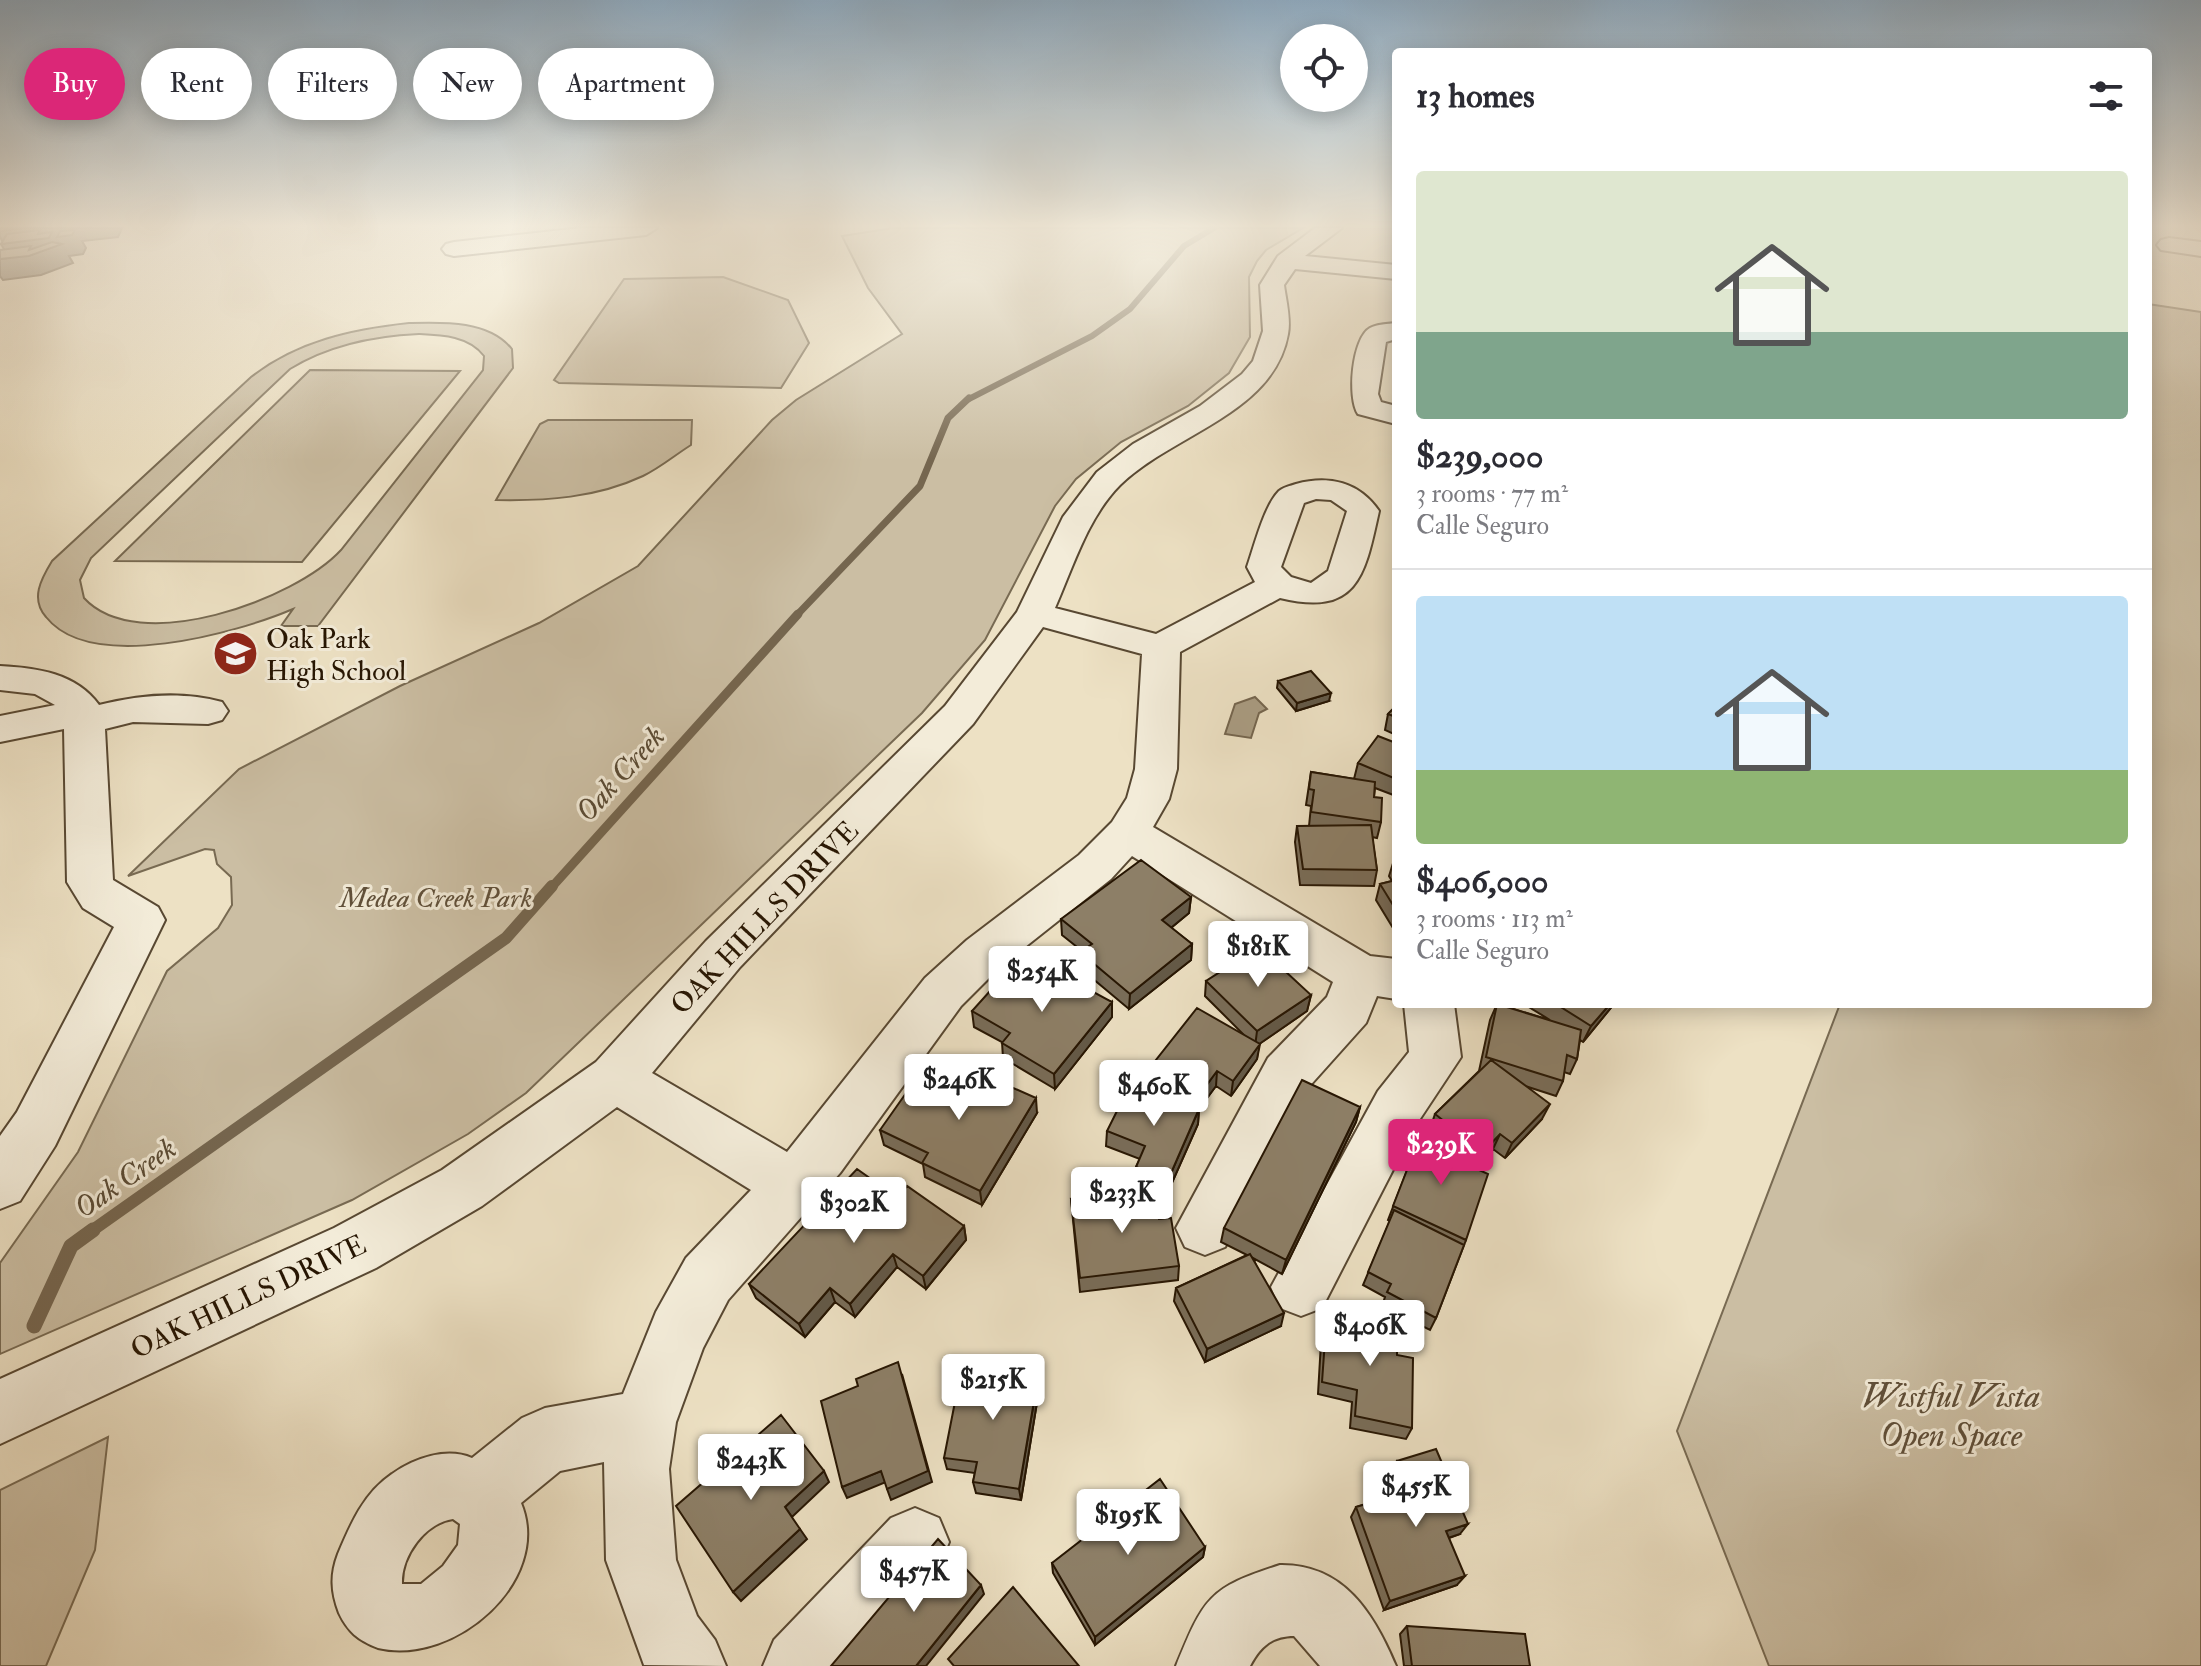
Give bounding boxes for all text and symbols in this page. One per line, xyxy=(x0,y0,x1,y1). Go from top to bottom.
map controls xyxy=(1280,24,1368,112)
button: locate xyxy=(1280,24,1368,112)
chip: Buy xyxy=(24,48,125,120)
chip: Rent xyxy=(141,48,252,120)
chip: Filters xyxy=(268,48,397,120)
chip: New xyxy=(413,48,522,120)
chip: Apartment xyxy=(538,48,714,120)
icon: filters xyxy=(2084,74,2128,118)
text: 13 homes xyxy=(1416,75,1535,118)
icon: home xyxy=(1700,223,1844,367)
text: $239,000 xyxy=(1416,435,1543,478)
text: 3 rooms · 77 m² xyxy=(1416,478,1568,510)
text: Calle Seguro xyxy=(1416,510,1549,542)
place label: Oak Park High School xyxy=(266,622,406,689)
school or university icon: Oak Park High School xyxy=(211,630,259,678)
icon: home xyxy=(1700,648,1844,792)
water label: Oak Creek xyxy=(568,719,673,830)
street label: OAK HILLS DRIVE xyxy=(664,814,866,1022)
text: $406,000 xyxy=(1416,860,1549,903)
park label: Medea Creek Park xyxy=(338,881,532,916)
text: 3 rooms · 113 m² xyxy=(1416,903,1573,935)
pin: $181K xyxy=(1202,921,1314,989)
text: $181K xyxy=(1226,931,1290,963)
text: Calle Seguro xyxy=(1416,935,1549,967)
pin: $254K xyxy=(986,946,1098,1014)
text: $254K xyxy=(1007,956,1077,988)
pin: $246K xyxy=(903,1054,1015,1122)
pin: $460K xyxy=(1098,1060,1210,1128)
text: $246K xyxy=(922,1064,996,1096)
text: $460K xyxy=(1117,1070,1191,1102)
pin: $239K xyxy=(1385,1119,1497,1187)
text: $239K xyxy=(1406,1129,1476,1161)
water label: Oak Creek xyxy=(67,1130,184,1227)
pin: $233K xyxy=(1066,1167,1178,1235)
pin: $302K xyxy=(798,1177,910,1245)
text: $233K xyxy=(1089,1177,1155,1209)
text: $302K xyxy=(819,1187,889,1219)
street label: OAK HILLS DRIVE xyxy=(125,1227,372,1367)
pin: $406K xyxy=(1314,1300,1426,1368)
text: $406K xyxy=(1333,1310,1407,1342)
pin: $215K xyxy=(937,1354,1049,1422)
text: $215K xyxy=(960,1364,1026,1396)
park label: Wistful Vista Open Space xyxy=(1862,1375,2040,1457)
pin: $243K xyxy=(695,1434,807,1502)
text: $243K xyxy=(716,1444,786,1476)
pin: $455K xyxy=(1360,1461,1472,1529)
text: $455K xyxy=(1381,1471,1451,1503)
pin: $195K xyxy=(1072,1489,1184,1557)
text: $195K xyxy=(1095,1499,1161,1531)
pin: $457K xyxy=(858,1546,970,1614)
text: $457K xyxy=(879,1556,949,1588)

